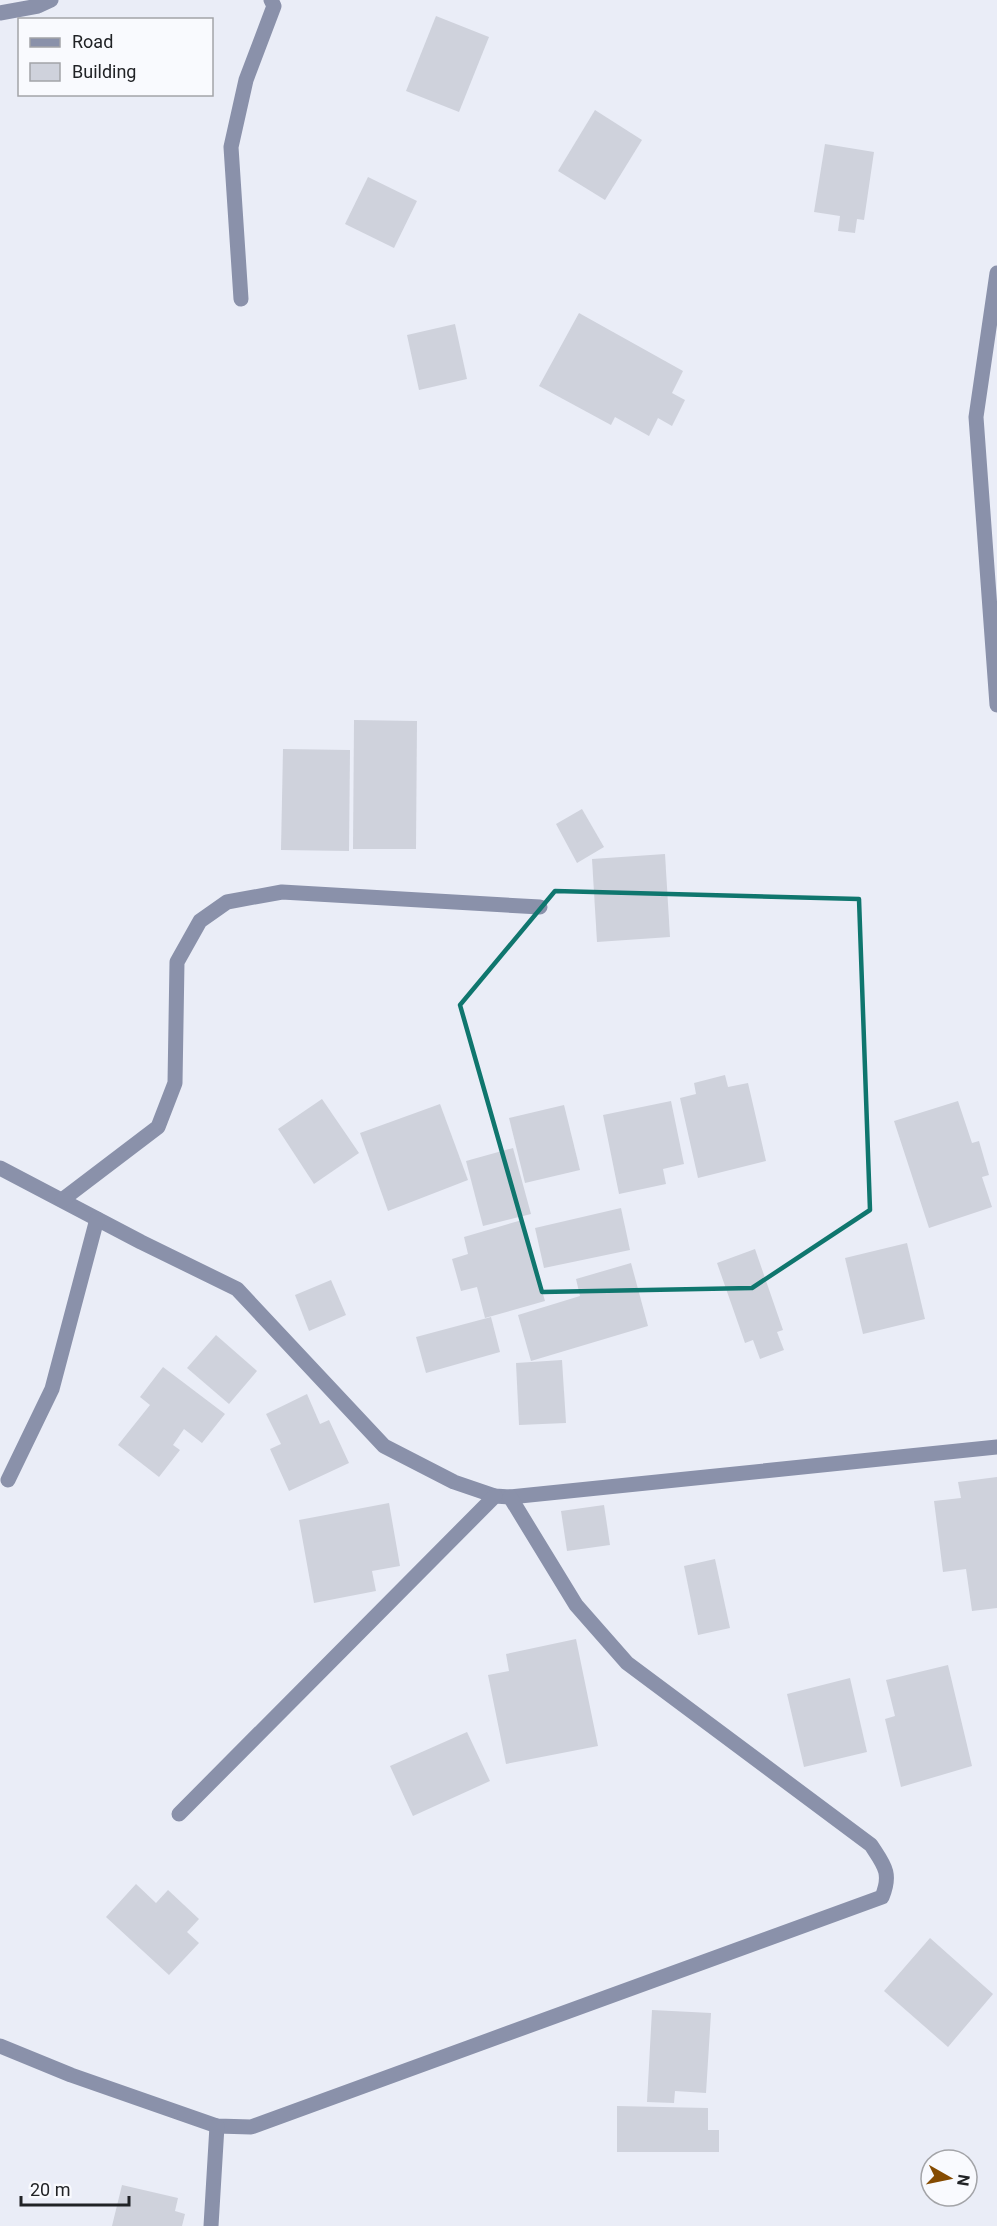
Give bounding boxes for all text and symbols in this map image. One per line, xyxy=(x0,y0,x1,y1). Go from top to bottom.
legend xyxy=(18,18,213,96)
text: Road xyxy=(72,31,113,52)
text: Building xyxy=(72,61,136,82)
north arrow xyxy=(919,2148,979,2208)
scale bar xyxy=(21,2169,129,2207)
text: N xyxy=(953,2173,974,2187)
text: 20 m xyxy=(30,2179,70,2200)

